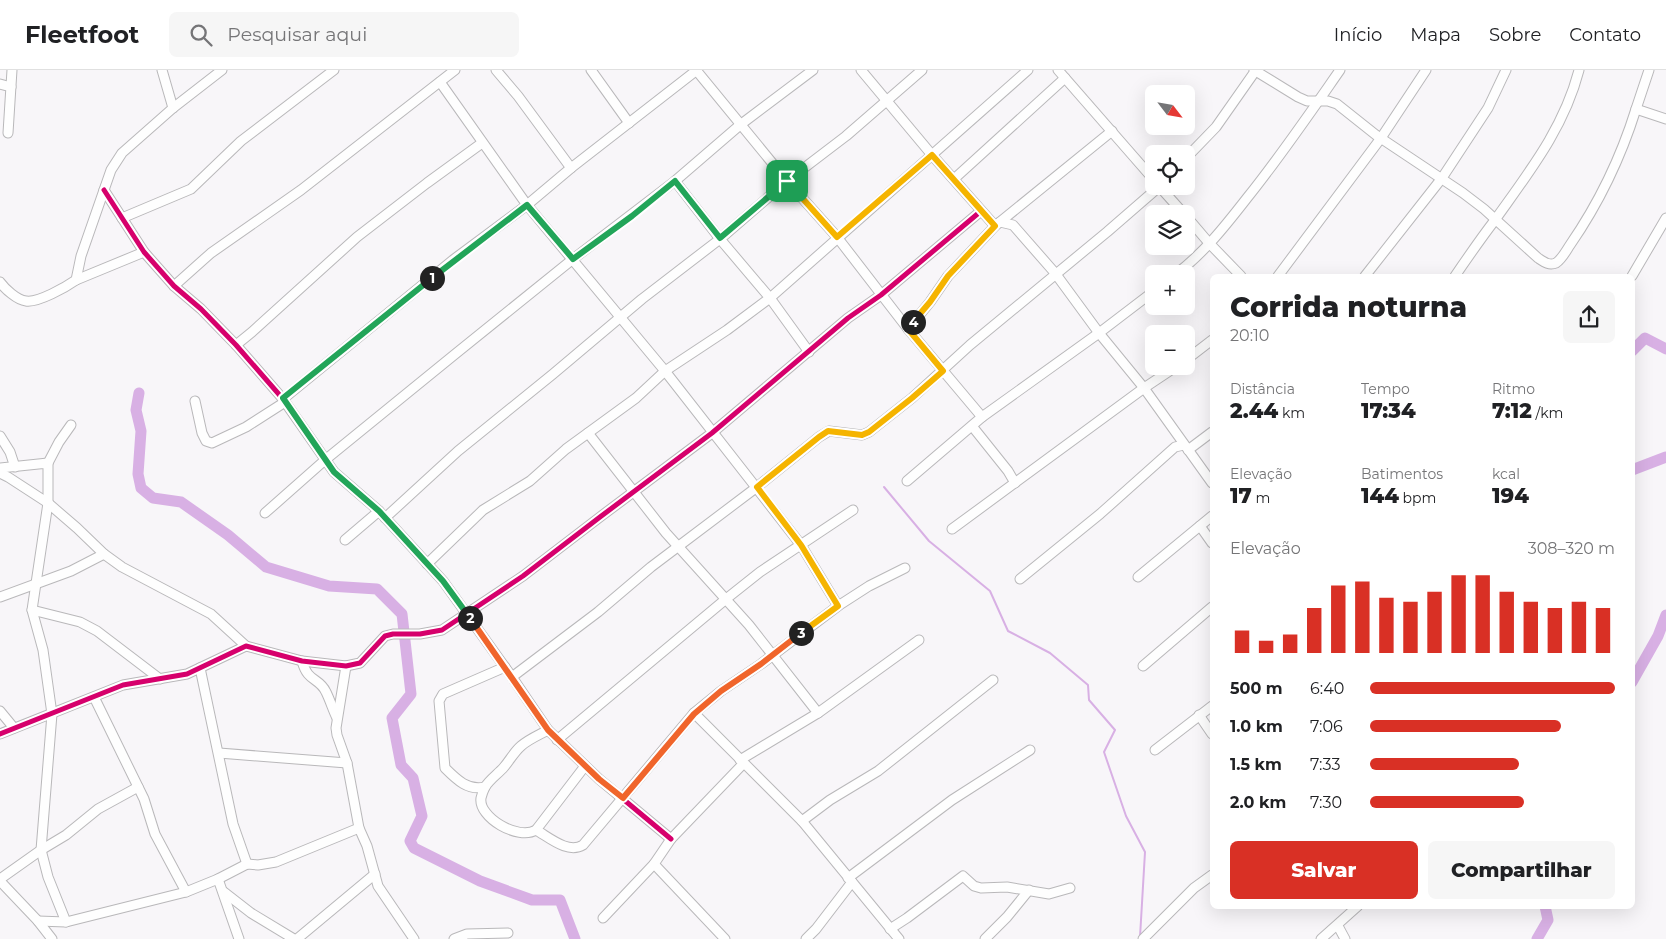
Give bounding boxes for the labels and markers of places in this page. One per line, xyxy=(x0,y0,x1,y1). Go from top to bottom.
pin xyxy=(766,160,808,202)
pin: 1 xyxy=(420,266,444,290)
pin: 4 xyxy=(900,310,926,334)
pin: 2 xyxy=(458,606,482,630)
pin: 3 xyxy=(788,620,814,646)

